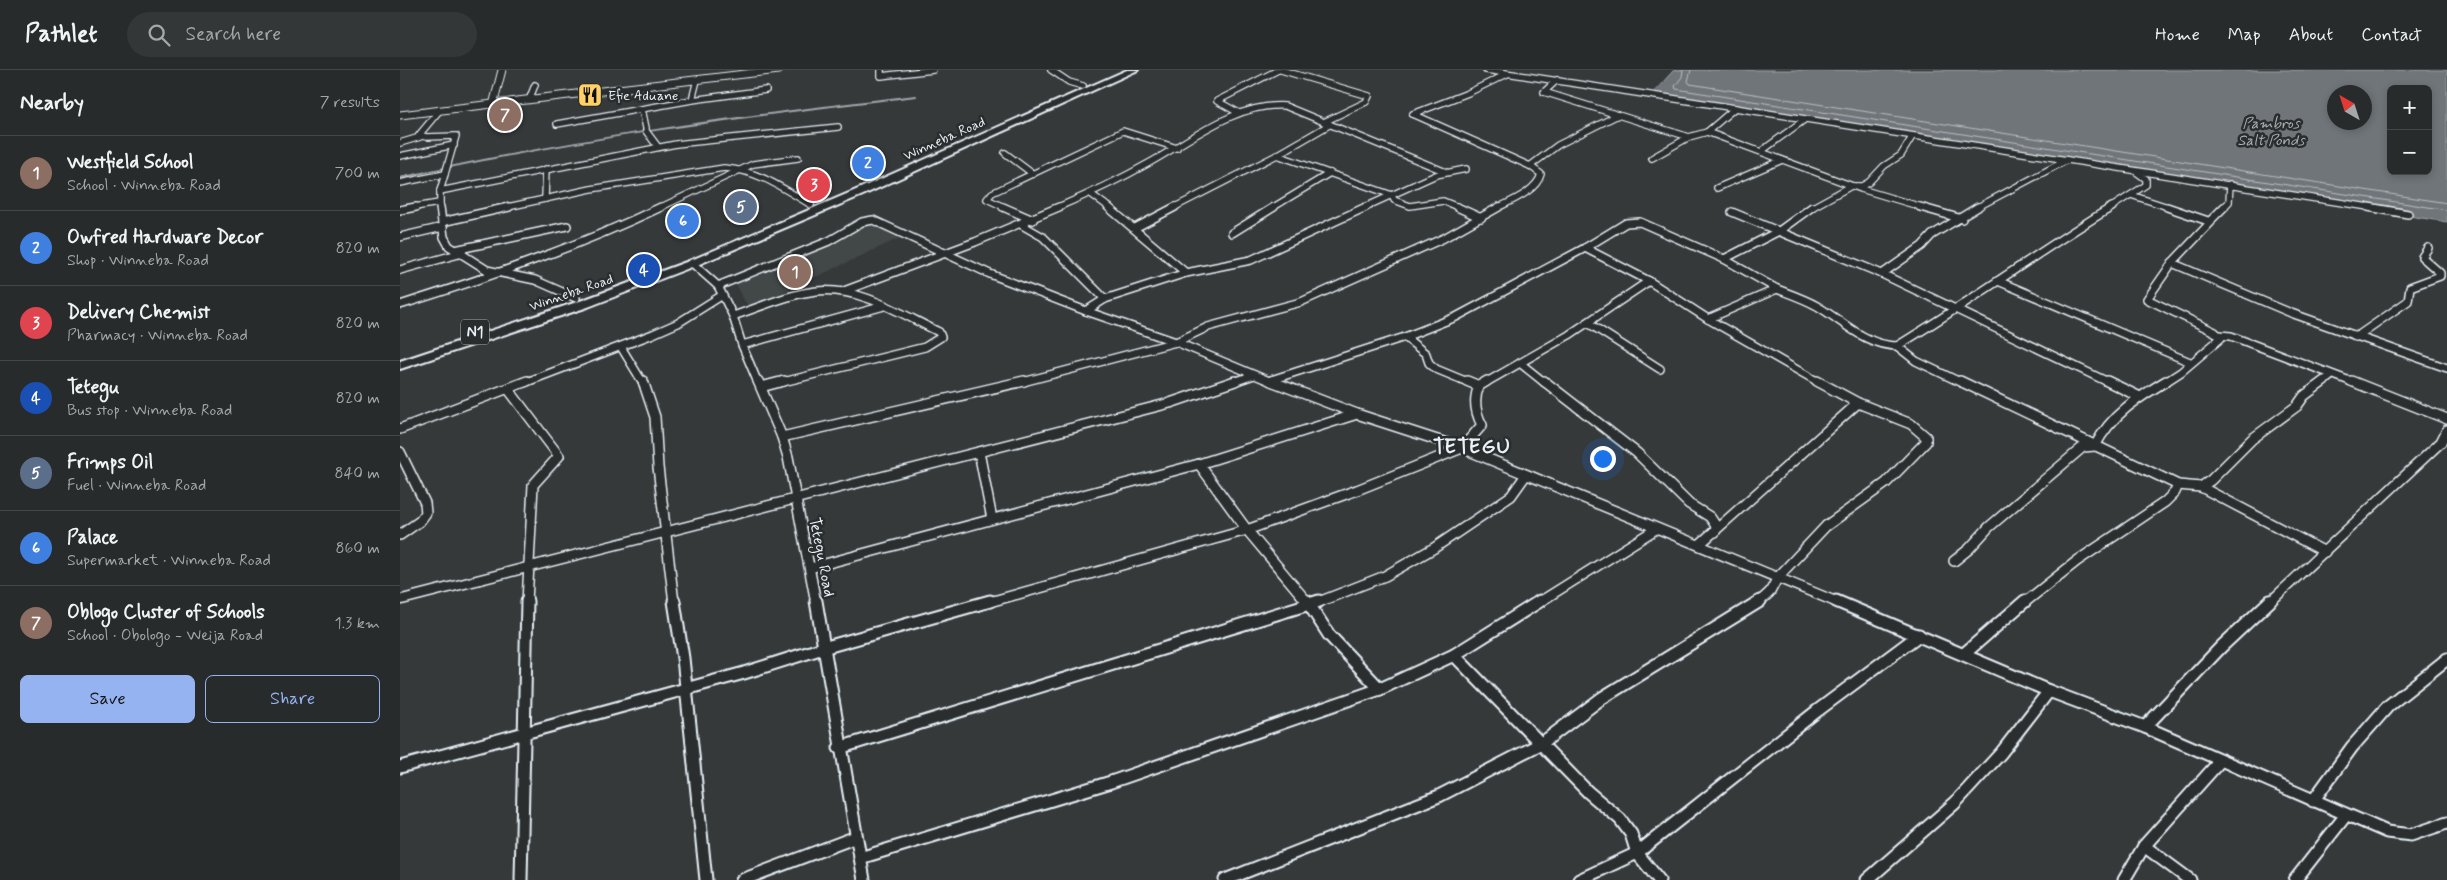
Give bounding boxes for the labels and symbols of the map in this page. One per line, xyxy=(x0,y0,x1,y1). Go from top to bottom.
restaurant icon: Efie Aduane xyxy=(577,82,603,108)
north arrow xyxy=(2327,85,2372,130)
place label: Efie Aduane xyxy=(608,87,678,105)
pin: 7 xyxy=(489,96,521,134)
street label: Winneba Road xyxy=(901,113,988,165)
water label: Pambros Salt Ponds xyxy=(2237,114,2306,151)
pin: 2 xyxy=(852,144,884,182)
pin: 3 xyxy=(798,166,830,204)
pin: 5 xyxy=(725,188,757,226)
pin: 6 xyxy=(667,202,699,240)
pin: 4 xyxy=(628,251,660,289)
pin: 1 xyxy=(779,253,811,291)
street label: Winneba Road xyxy=(527,270,616,316)
road number: N1 xyxy=(461,320,489,344)
district label: TETEGU xyxy=(1433,433,1511,461)
your location xyxy=(1590,446,1616,472)
street label: Tetegu Road xyxy=(803,516,840,599)

